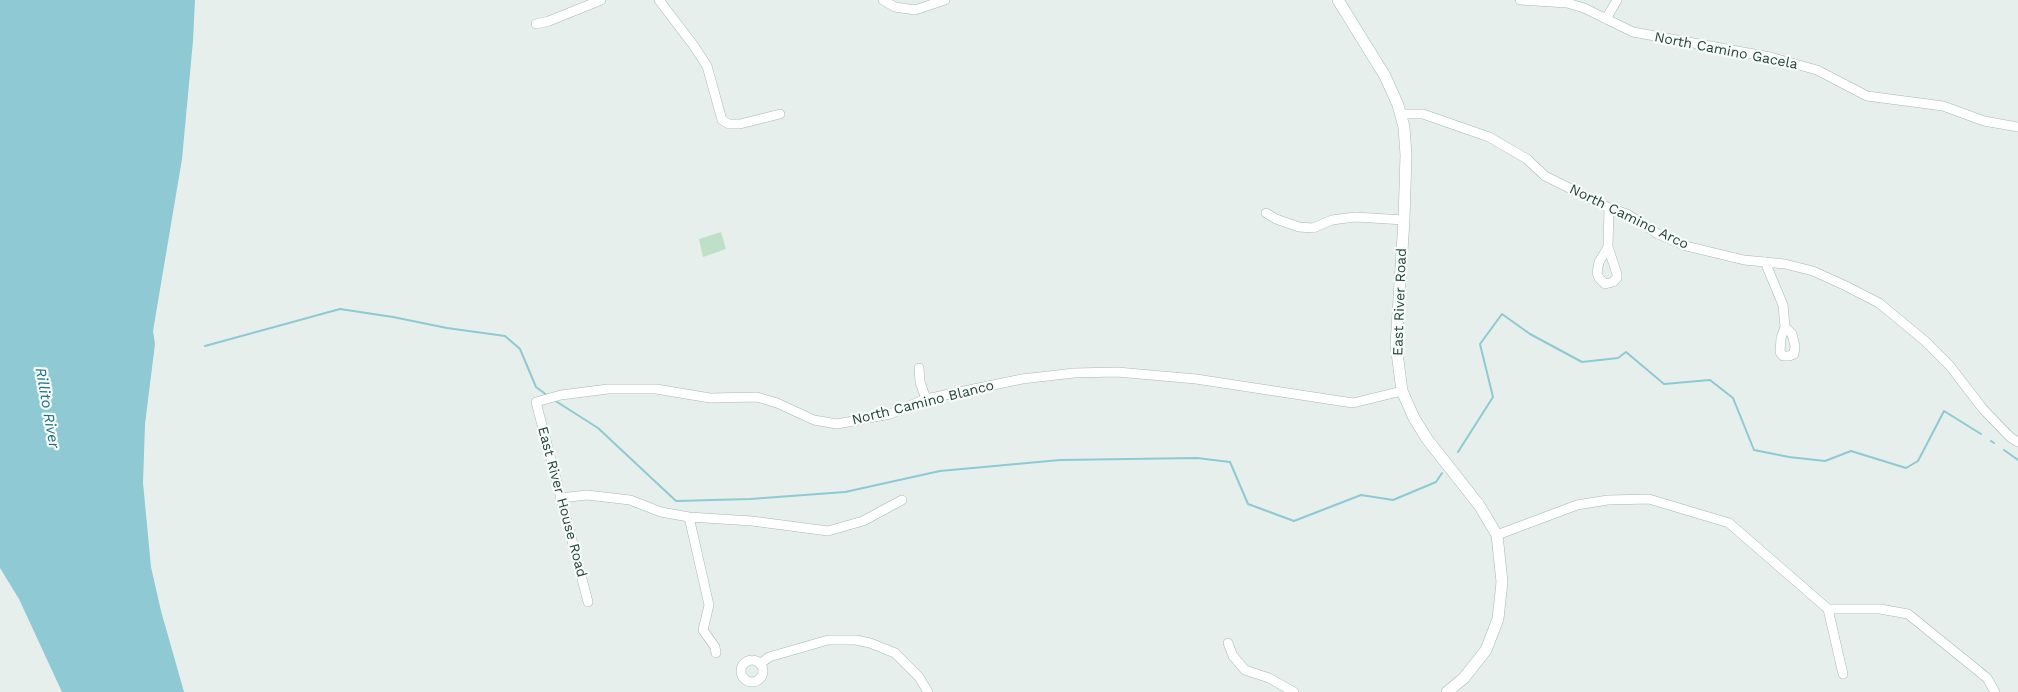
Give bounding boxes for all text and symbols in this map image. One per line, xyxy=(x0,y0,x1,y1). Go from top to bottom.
street label: North Camino Gacela xyxy=(1653,29,1799,73)
street label: North Camino Arco xyxy=(1567,181,1691,253)
street label: East River Road xyxy=(1390,248,1410,356)
water label: Rillito River xyxy=(31,366,63,450)
street label: North Camino Blanco xyxy=(850,377,996,429)
street label: East River House Road xyxy=(534,425,590,579)

